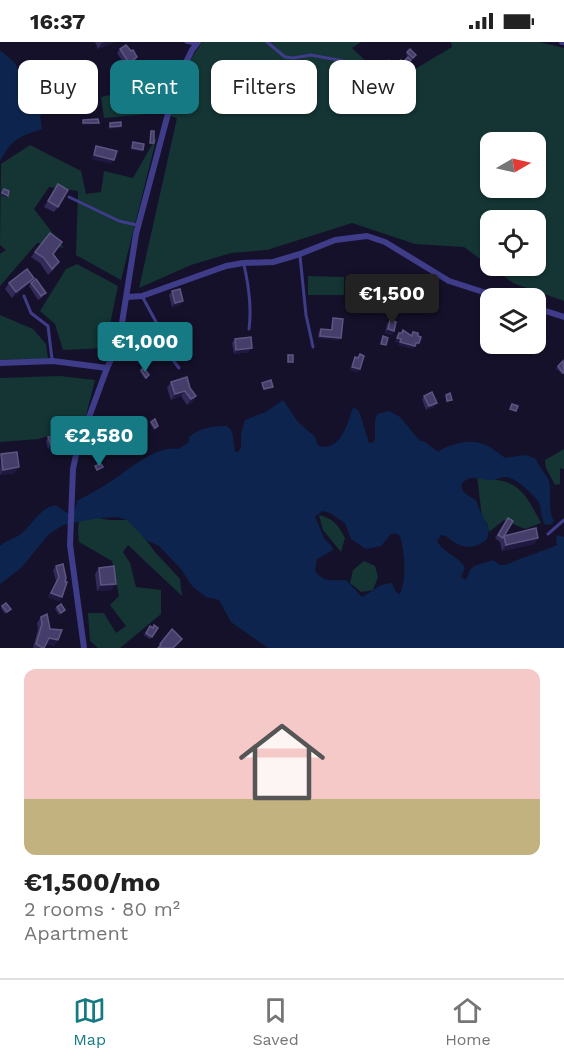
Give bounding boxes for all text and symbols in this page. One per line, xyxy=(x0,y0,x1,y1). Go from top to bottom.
text: 16:37 xyxy=(30,9,85,34)
chip: Buy xyxy=(18,60,98,114)
chip: Rent xyxy=(110,60,199,114)
chip: Filters xyxy=(211,60,317,114)
chip: New xyxy=(329,60,416,114)
north arrow xyxy=(480,132,546,198)
map controls xyxy=(480,132,546,354)
button: locate xyxy=(480,210,546,276)
pin: €1,500 xyxy=(343,274,441,325)
text: €1,500 xyxy=(359,281,425,305)
button: layers xyxy=(480,288,546,354)
pin: €1,000 xyxy=(96,322,194,373)
text: €1,000 xyxy=(112,329,178,353)
pin: €2,580 xyxy=(50,416,148,467)
text: €2,580 xyxy=(65,423,133,447)
icon: home xyxy=(228,708,336,816)
text: €1,500/mo xyxy=(24,867,160,897)
text: 2 rooms · 80 m² xyxy=(24,897,180,921)
text: Apartment xyxy=(24,921,128,945)
tab: Map xyxy=(73,994,106,1049)
tab: Saved xyxy=(252,994,299,1049)
tab: Home xyxy=(445,994,491,1049)

